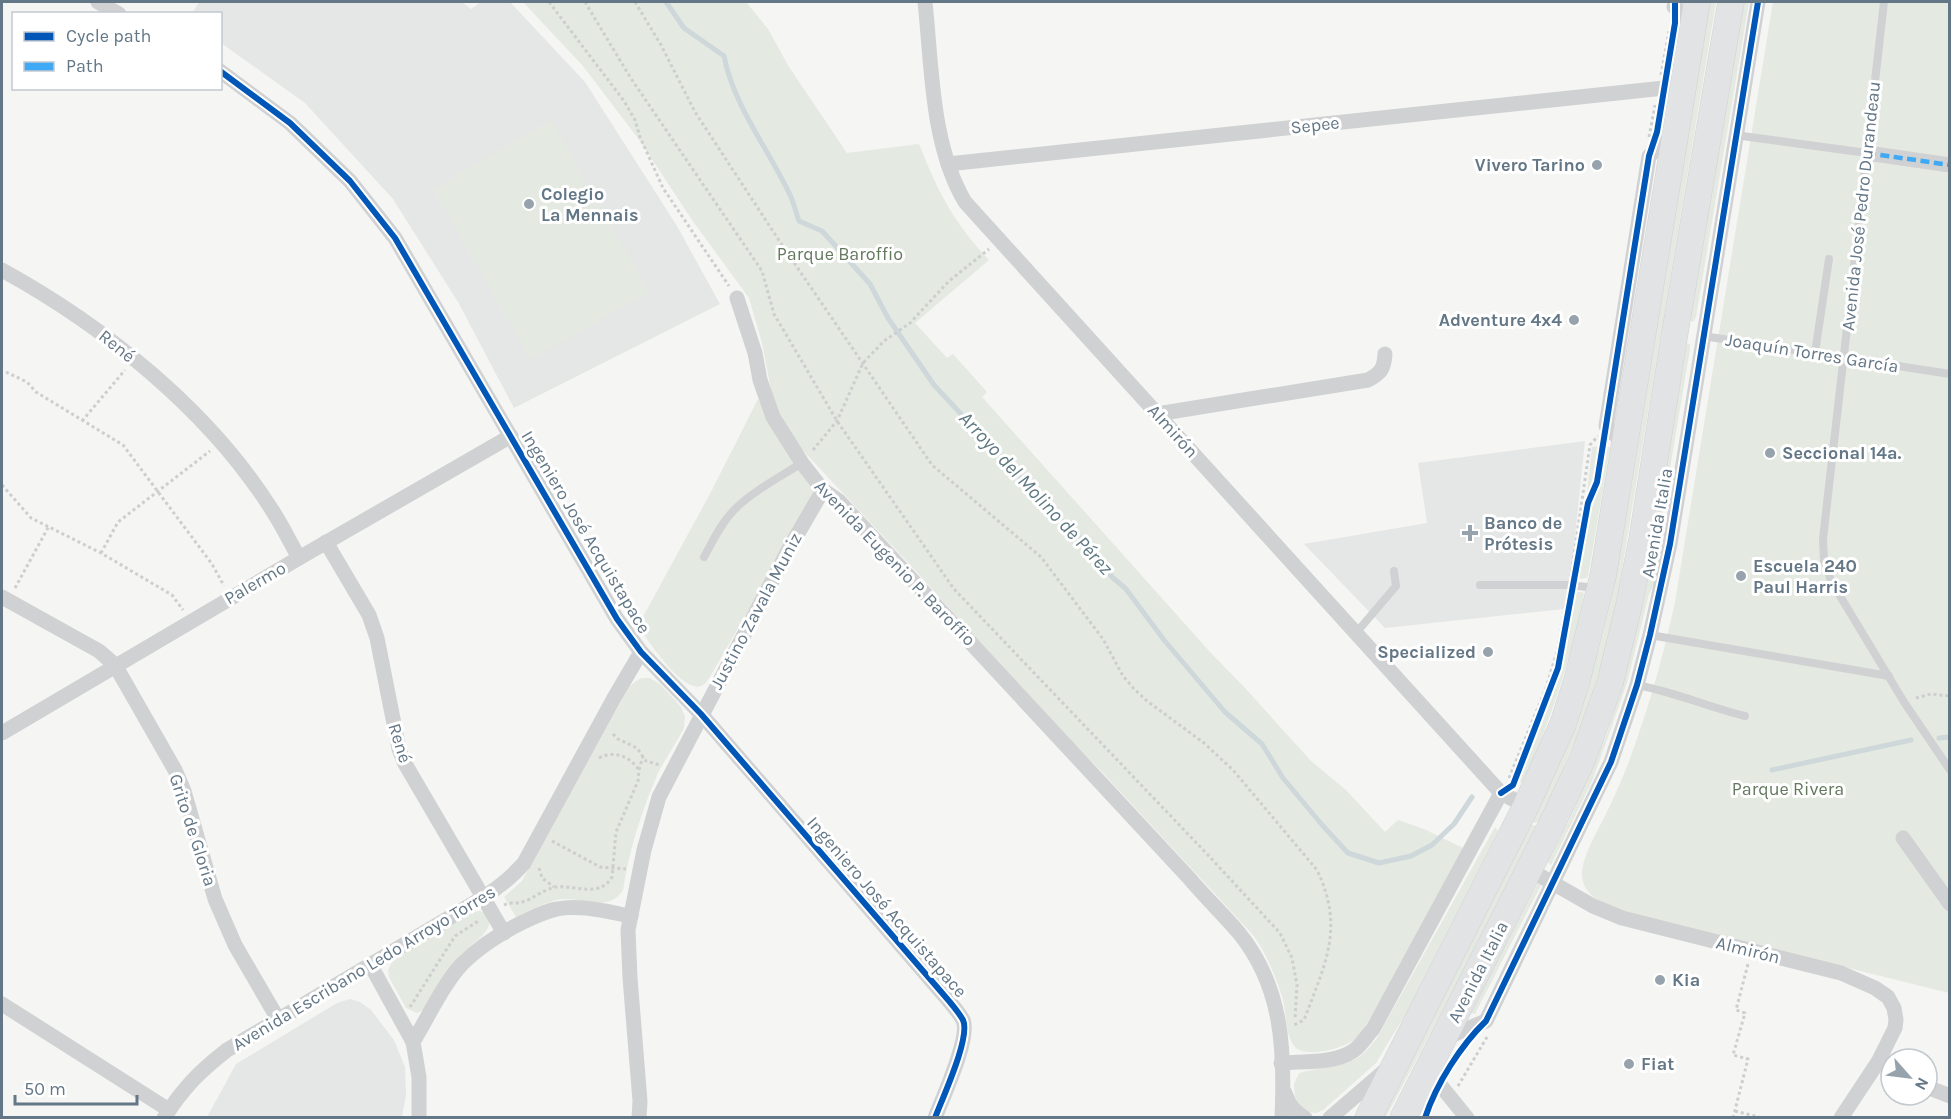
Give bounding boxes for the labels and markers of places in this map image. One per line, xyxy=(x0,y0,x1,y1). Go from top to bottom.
place label: Vivero Tarino xyxy=(1475,154,1585,176)
marker: Vivero Tarino xyxy=(1590,158,1604,172)
place label: Colegio La Mennais xyxy=(541,183,639,226)
marker: Colegio La Mennais xyxy=(522,197,536,211)
place label: Adventure 4x4 xyxy=(1439,309,1562,331)
marker: Adventure 4x4 xyxy=(1567,313,1581,327)
place label: Seccional 14a. xyxy=(1782,442,1902,464)
marker: Seccional 14a. xyxy=(1763,446,1777,460)
place label: Banco de Prótesis xyxy=(1484,512,1562,555)
marker: Banco de Prótesis xyxy=(1461,524,1479,542)
place label: Escuela 240 Paul Harris xyxy=(1753,555,1857,598)
marker: Escuela 240 Paul Harris xyxy=(1734,569,1748,583)
place label: Specialized xyxy=(1377,641,1476,663)
marker: Specialized xyxy=(1481,645,1495,659)
place label: Kia xyxy=(1672,969,1700,991)
marker: Kia xyxy=(1653,973,1667,987)
place label: Fiat xyxy=(1641,1053,1674,1075)
marker: Fiat xyxy=(1622,1057,1636,1071)

